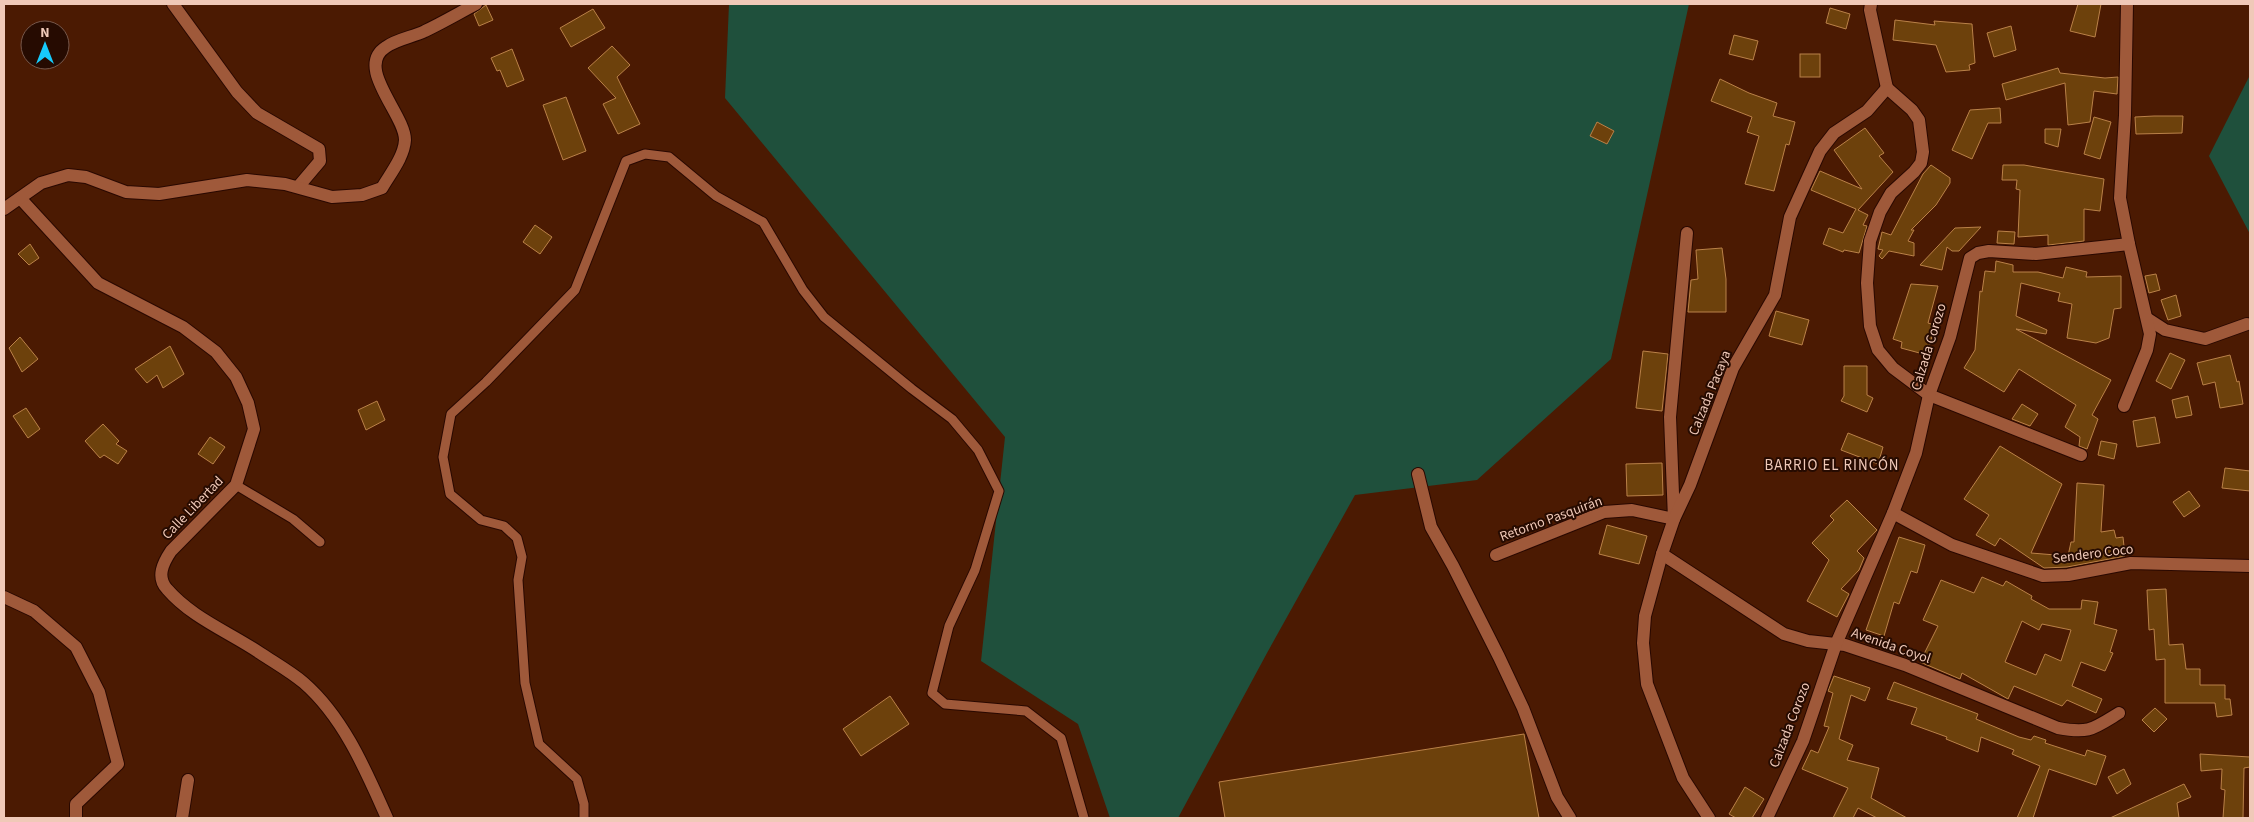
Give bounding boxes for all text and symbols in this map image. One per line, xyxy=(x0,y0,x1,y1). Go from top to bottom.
north arrow xyxy=(20,20,70,70)
text: N xyxy=(40,23,50,43)
street label: Calzada Corozo xyxy=(1906,301,1952,393)
street label: Calzada Pacaya xyxy=(1684,348,1736,438)
district label: BARRIO EL RINCÓN xyxy=(1764,455,1900,476)
street label: Calle Libertad xyxy=(158,472,228,544)
street label: Retorno Pasquirán xyxy=(1497,491,1605,547)
street label: Sendero Coco xyxy=(2052,539,2134,569)
street label: Avenida Coyol xyxy=(1849,623,1934,669)
street label: Calzada Corozo xyxy=(1765,679,1815,771)

